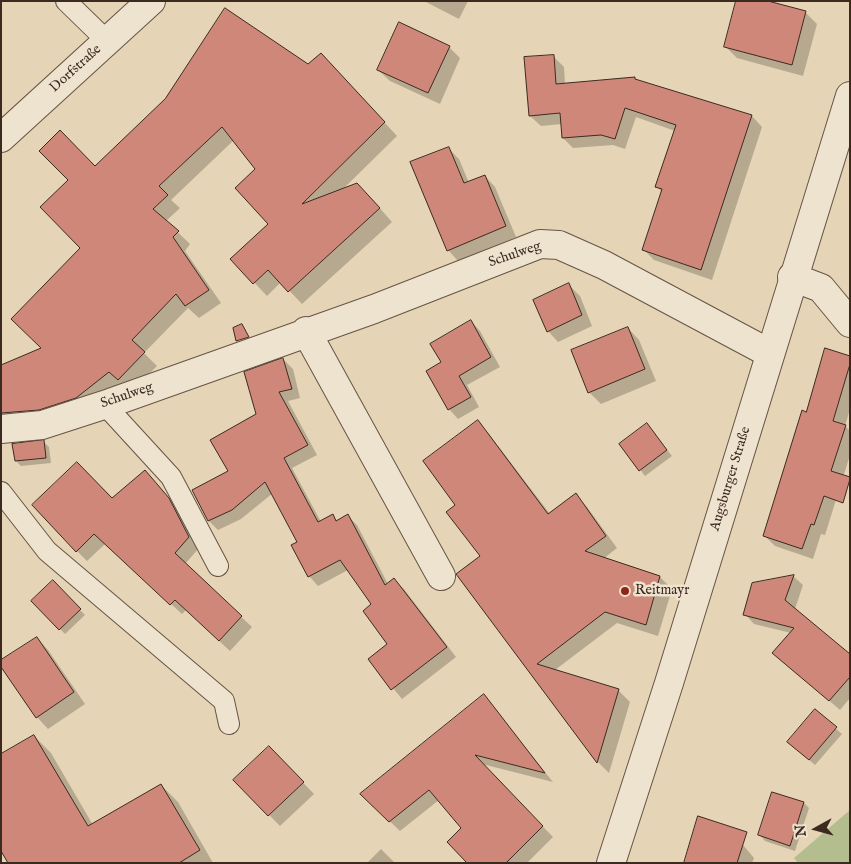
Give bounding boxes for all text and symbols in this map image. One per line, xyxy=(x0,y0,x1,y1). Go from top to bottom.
street label: Dorfstraße xyxy=(47,42,105,96)
street label: Schulweg xyxy=(486,238,544,272)
street label: Schulweg xyxy=(98,379,156,413)
street label: Augsburger Straße xyxy=(707,425,755,533)
place label: Reitmayr xyxy=(635,583,689,599)
marker: Reitmayr xyxy=(619,585,631,597)
north arrow xyxy=(791,804,841,854)
text: N xyxy=(791,824,811,838)

